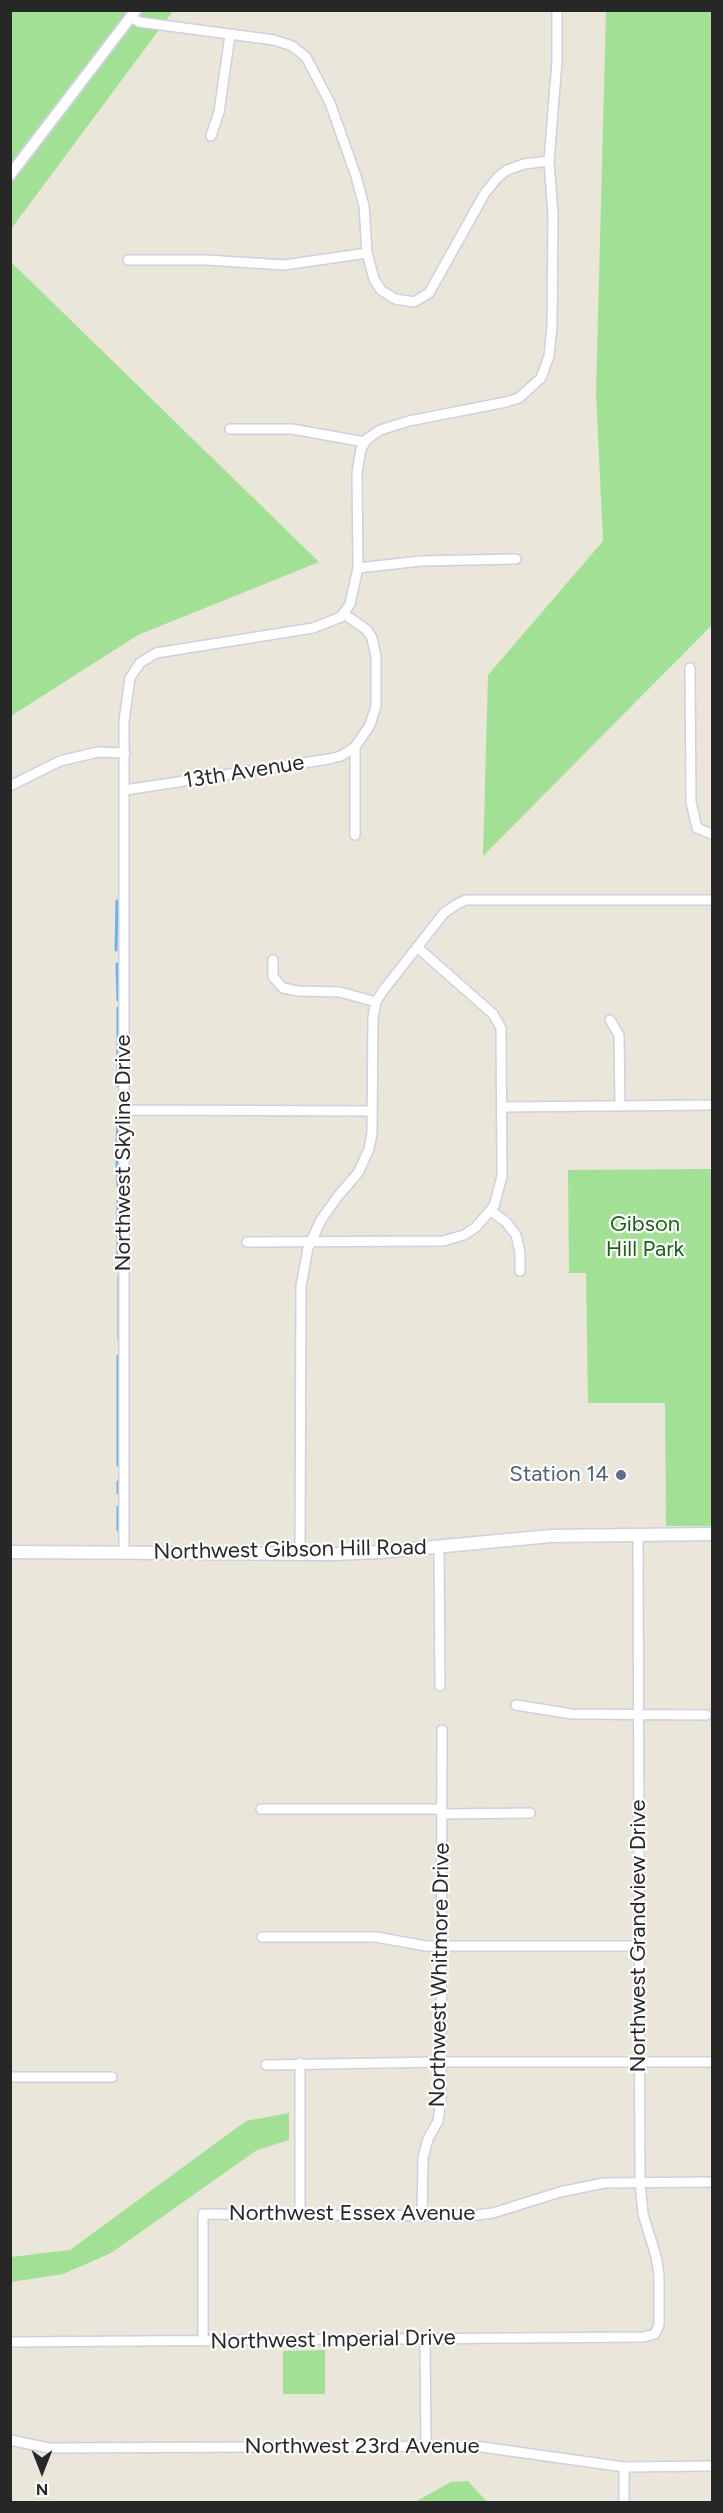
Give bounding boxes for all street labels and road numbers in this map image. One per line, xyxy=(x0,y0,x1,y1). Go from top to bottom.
street label: 13th Avenue xyxy=(182,749,306,795)
street label: Northwest Skyline Drive xyxy=(111,1035,137,1271)
street label: Northwest Gibson Hill Road xyxy=(153,1534,427,1566)
street label: Northwest Grandview Drive xyxy=(626,1799,652,2073)
street label: Northwest Whitmore Drive xyxy=(424,1842,456,2108)
street label: Northwest Essex Avenue xyxy=(229,2201,475,2227)
street label: Northwest Imperial Drive xyxy=(210,2325,456,2355)
street label: Northwest 23rd Avenue xyxy=(244,2434,480,2460)

